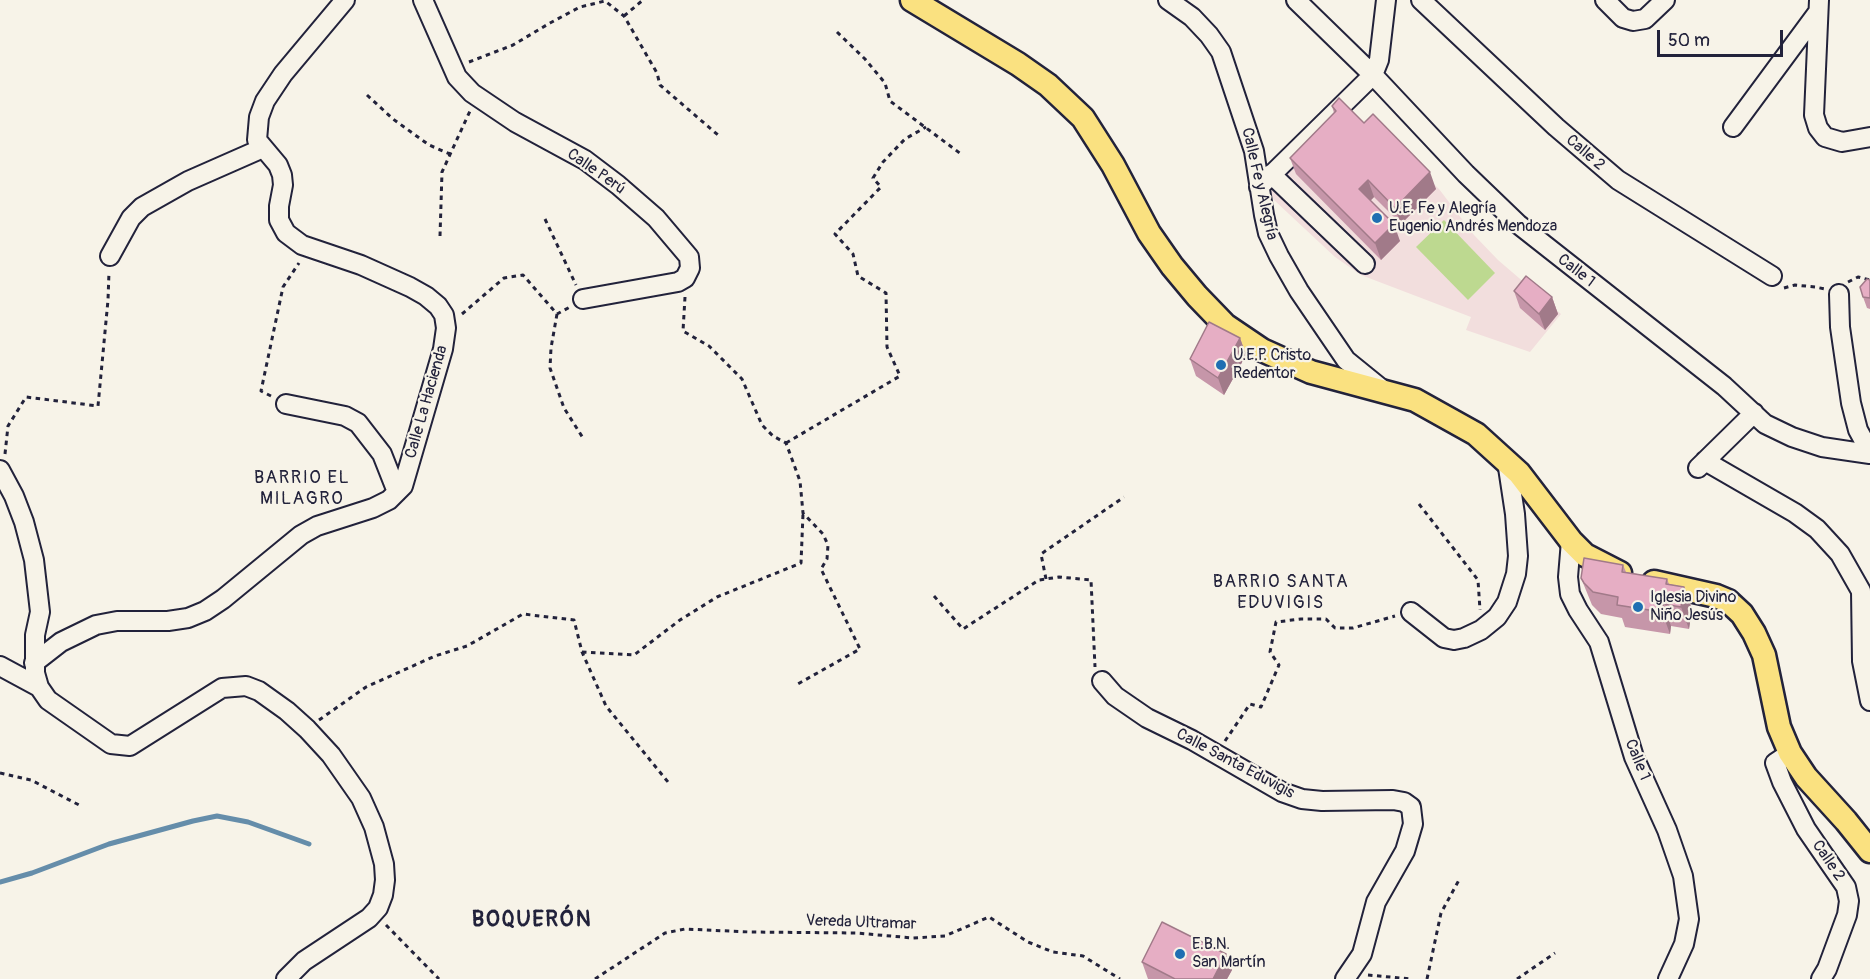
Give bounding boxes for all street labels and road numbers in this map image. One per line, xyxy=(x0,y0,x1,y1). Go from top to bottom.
street label: Calle Fe y Alegría xyxy=(1237,126,1281,242)
street label: Calle 2 xyxy=(1562,131,1608,175)
street label: Calle Perú xyxy=(563,145,629,199)
street label: Calle 1 xyxy=(1553,250,1599,292)
street label: Calle La Hacienda xyxy=(402,343,452,461)
street label: Calle Santa Eduvigis xyxy=(1173,725,1297,803)
street label: Calle 1 xyxy=(1620,737,1654,783)
street label: Calle 2 xyxy=(1807,837,1849,885)
street label: Vereda Ultramar xyxy=(805,911,917,935)

